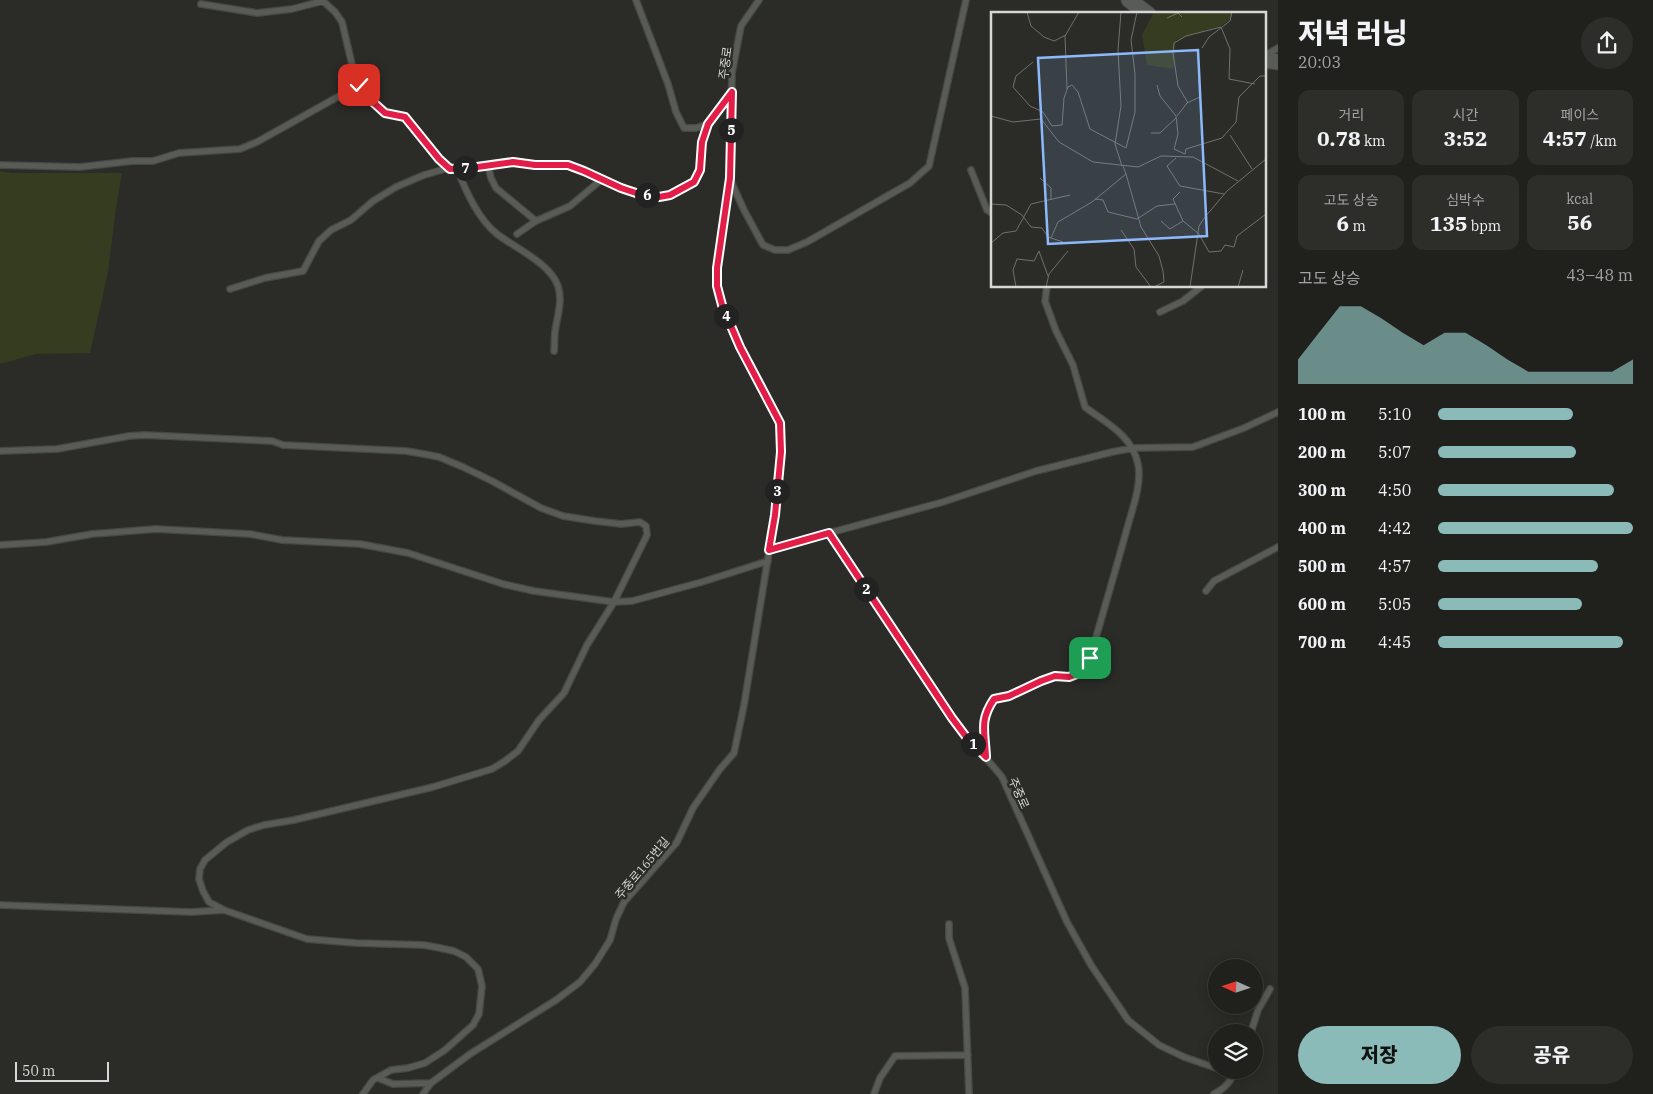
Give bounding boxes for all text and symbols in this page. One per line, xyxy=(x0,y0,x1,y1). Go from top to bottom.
inset map xyxy=(991,12,1266,288)
text: 저녁 러닝 xyxy=(1298,14,1408,51)
button: share xyxy=(1581,17,1633,69)
street label: 주중로 xyxy=(715,46,735,80)
text: 20:03 xyxy=(1298,52,1341,72)
pin xyxy=(338,64,380,106)
icon: check xyxy=(345,71,373,99)
text: 거리 xyxy=(1338,106,1364,124)
text: 시간 xyxy=(1453,106,1478,124)
text: 페이스 xyxy=(1561,106,1599,124)
pin: 5 xyxy=(718,118,744,142)
text: 5 xyxy=(727,121,736,139)
text: 0.78 xyxy=(1317,124,1361,152)
text: 3:52 xyxy=(1443,124,1488,152)
text: 4:57 xyxy=(1543,124,1587,152)
text: km xyxy=(1361,132,1385,150)
text: /km xyxy=(1587,132,1617,150)
pin: 7 xyxy=(452,156,478,180)
text: 7 xyxy=(461,159,470,177)
pin: 6 xyxy=(634,182,660,208)
text: 6 xyxy=(643,186,652,204)
text: kcal xyxy=(1566,190,1593,208)
text: 고도 상승 xyxy=(1324,191,1379,209)
text: 심박수 xyxy=(1446,191,1485,209)
text: 56 xyxy=(1567,208,1592,236)
text: 6 xyxy=(1337,209,1349,237)
text: 135 xyxy=(1430,209,1468,237)
text: m xyxy=(1349,217,1366,235)
text: bpm xyxy=(1468,217,1501,235)
text: 43–48 m xyxy=(1566,265,1633,285)
text: 고도 상승 xyxy=(1298,268,1361,288)
pin: 4 xyxy=(714,304,738,328)
text: 4 xyxy=(722,307,731,325)
text: 100 m xyxy=(1298,404,1346,424)
text: 5:10 xyxy=(1378,404,1411,424)
text: 200 m xyxy=(1298,442,1346,462)
text: 5:07 xyxy=(1378,442,1411,462)
pin: 3 xyxy=(764,478,790,504)
text: 300 m xyxy=(1298,480,1346,500)
text: 4:50 xyxy=(1378,480,1411,500)
text: 3 xyxy=(773,482,782,500)
text: 400 m xyxy=(1298,518,1346,538)
text: 4:42 xyxy=(1378,518,1411,538)
text: 500 m xyxy=(1298,556,1346,576)
text: 4:57 xyxy=(1378,556,1411,576)
pin: 2 xyxy=(854,576,878,602)
text: 2 xyxy=(862,580,871,598)
text: 600 m xyxy=(1298,594,1346,614)
text: 5:05 xyxy=(1378,594,1411,614)
text: 700 m xyxy=(1298,632,1346,652)
text: 4:45 xyxy=(1378,632,1411,652)
pin xyxy=(1069,637,1111,679)
icon: arrive xyxy=(1076,644,1104,672)
pin: 1 xyxy=(960,732,986,756)
text: 1 xyxy=(969,735,978,753)
street label: 주중로 xyxy=(1005,775,1033,811)
street label: 주중로165번길 xyxy=(612,834,672,902)
north arrow xyxy=(1208,959,1262,1014)
map controls xyxy=(1208,959,1263,1079)
button: layers xyxy=(1208,1024,1263,1079)
button: 저장 xyxy=(1298,1026,1461,1084)
button: 공유 xyxy=(1471,1026,1633,1084)
scale bar xyxy=(15,1059,109,1082)
text: 50 m xyxy=(22,1062,55,1080)

